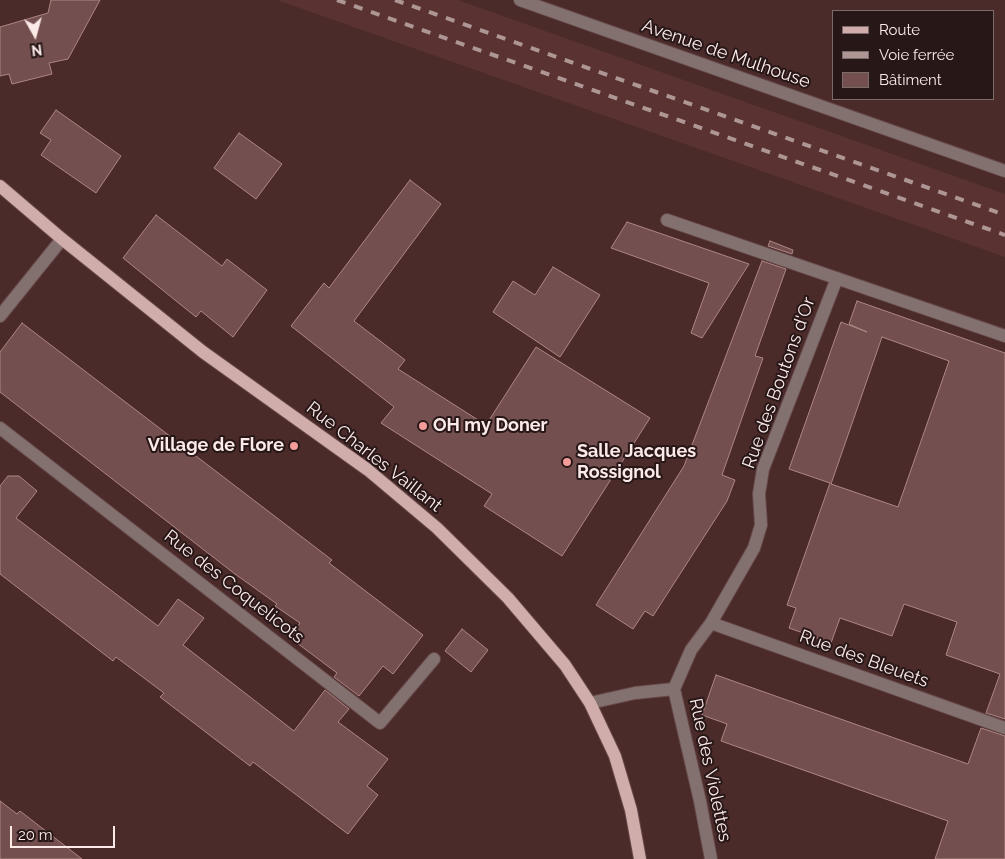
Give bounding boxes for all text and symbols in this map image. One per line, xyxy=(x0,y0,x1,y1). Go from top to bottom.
north arrow xyxy=(10,10,60,60)
legend xyxy=(832,10,995,100)
street label: Avenue de Mulhouse xyxy=(639,15,813,93)
text: Route xyxy=(879,21,920,39)
text: N xyxy=(31,41,43,58)
text: Voie ferrée xyxy=(879,46,954,64)
text: Bâtiment xyxy=(879,71,942,89)
street label: Rue des Boutons d'Or xyxy=(738,294,820,472)
street label: Rue Charles Vaillant xyxy=(302,397,446,517)
place label: OH my Doner xyxy=(433,415,548,437)
marker: OH my Doner xyxy=(417,420,429,432)
place label: Village de Flore xyxy=(148,435,284,457)
marker: Village de Flore xyxy=(288,440,300,452)
place label: Salle Jacques Rossignol xyxy=(577,441,696,484)
marker: Salle Jacques Rossignol xyxy=(561,456,573,468)
street label: Rue des Coquelicots xyxy=(160,526,308,648)
street label: Rue des Bleuets xyxy=(796,626,932,692)
street label: Rue des Violettes xyxy=(684,696,736,844)
scale bar xyxy=(12,816,118,848)
text: 20 m xyxy=(18,826,53,844)

